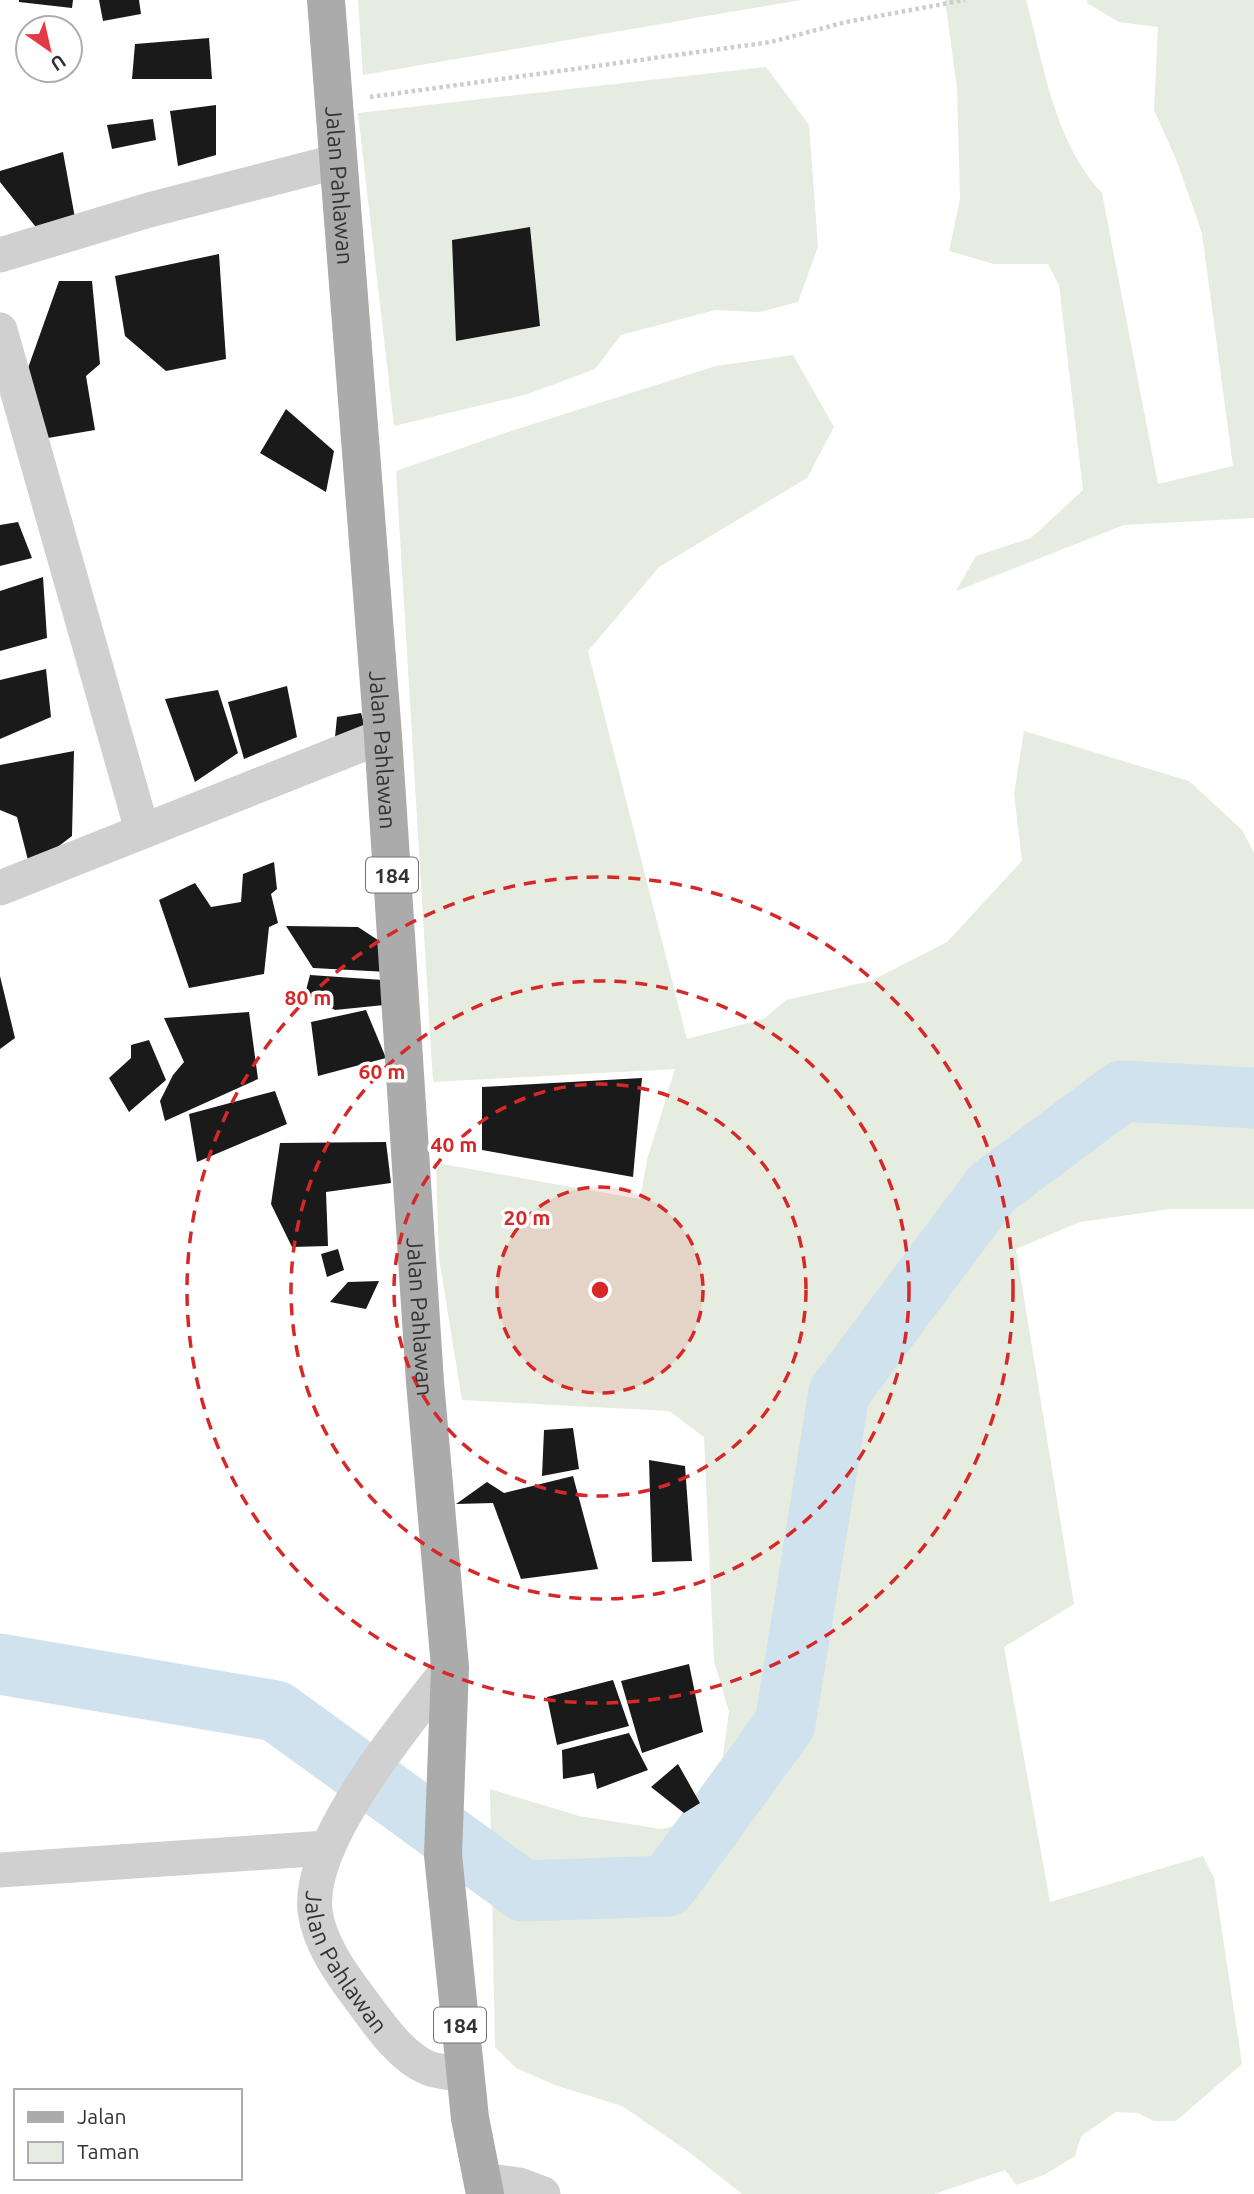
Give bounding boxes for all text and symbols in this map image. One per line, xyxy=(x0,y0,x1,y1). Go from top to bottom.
north arrow xyxy=(14,14,84,84)
text: U xyxy=(47,50,70,76)
street label: Jalan Pahlawan xyxy=(322,105,359,266)
street label: Jalan Pahlawan xyxy=(365,670,402,830)
road number: 184 xyxy=(366,858,418,892)
text: 80 m xyxy=(285,985,331,1009)
text: 60 m xyxy=(359,1059,405,1083)
text: 40 m xyxy=(431,1132,477,1156)
text: 20 m xyxy=(504,1205,550,1229)
street label: Jalan Pahlawan xyxy=(403,1237,439,1397)
centre of rings xyxy=(588,1278,612,1302)
street label: Jalan Pahlawan xyxy=(302,1890,393,2037)
road number: 184 xyxy=(434,2008,486,2042)
legend xyxy=(14,2089,242,2180)
text: Jalan xyxy=(77,2104,126,2128)
text: Taman xyxy=(77,2139,140,2163)

